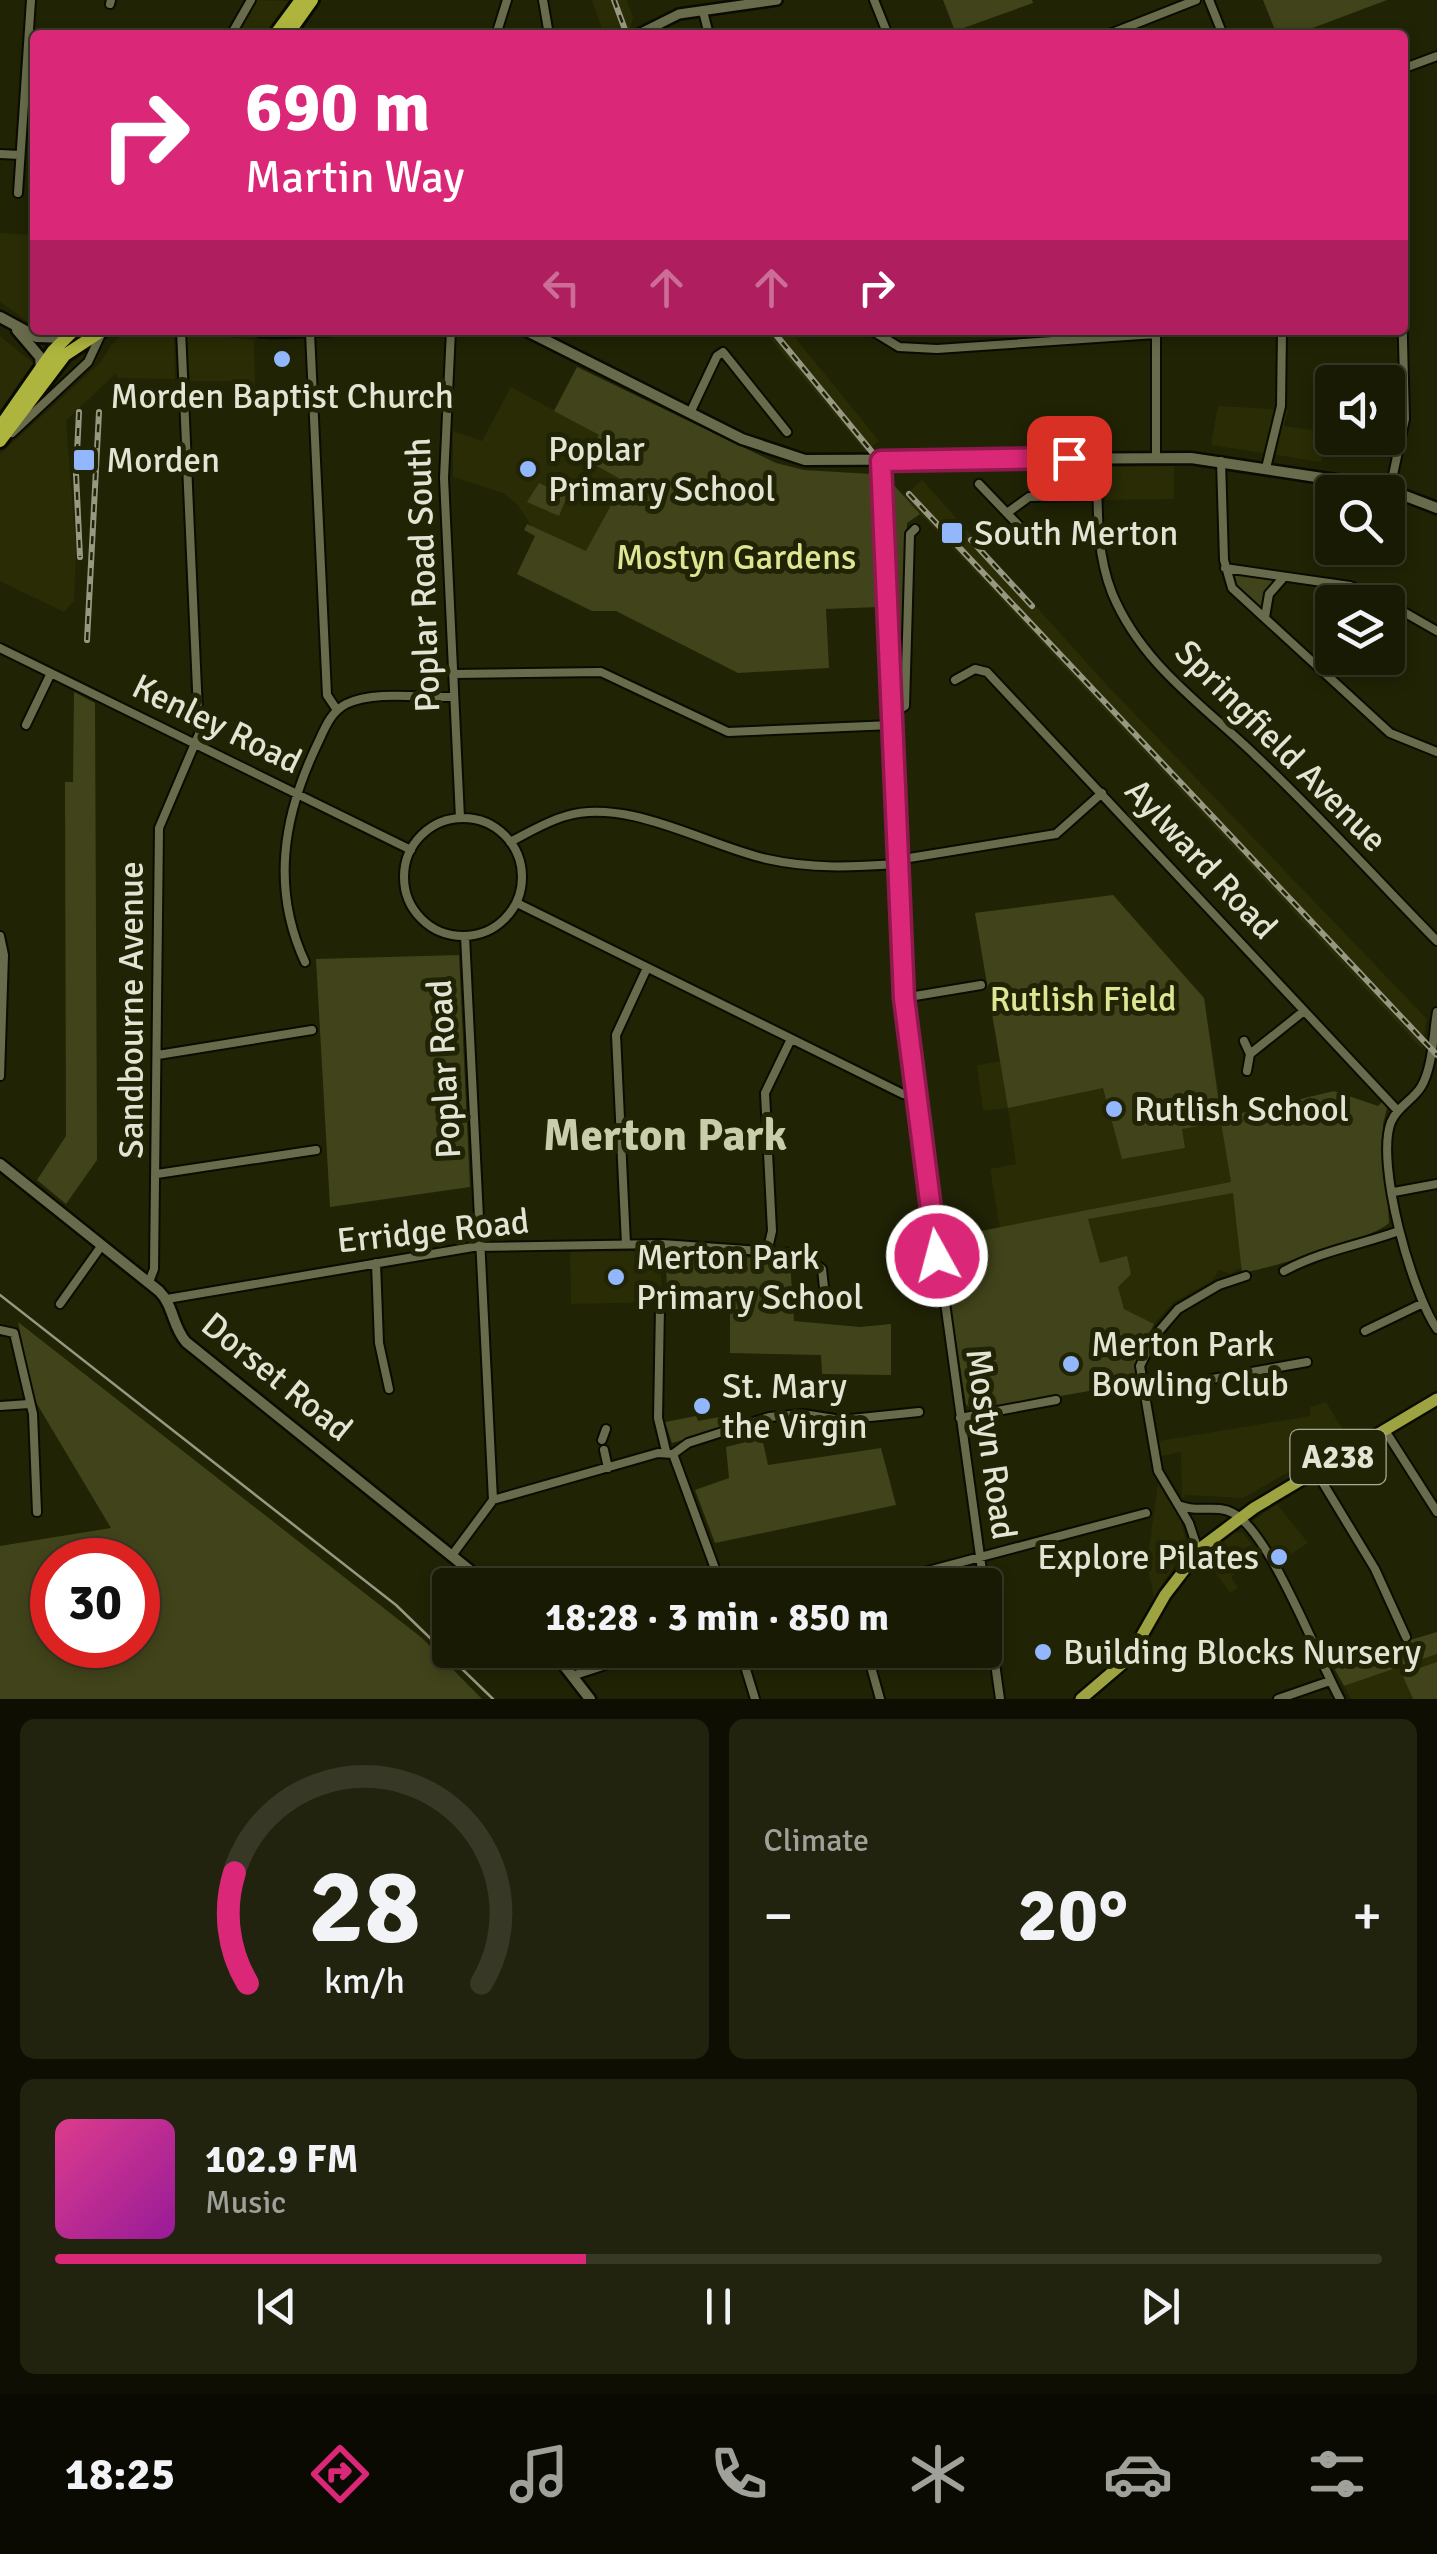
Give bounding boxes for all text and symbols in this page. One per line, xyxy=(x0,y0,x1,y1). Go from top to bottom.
text: 690 m xyxy=(245,64,430,150)
icon: right xyxy=(80,70,210,200)
text: Martin Way xyxy=(245,150,464,205)
icon: left xyxy=(534,260,589,315)
icon: ahead xyxy=(639,260,694,315)
icon: ahead xyxy=(744,260,799,315)
icon: right xyxy=(849,260,904,315)
marker: Morden Baptist Church xyxy=(271,348,293,370)
map controls xyxy=(1315,365,1405,675)
button: sound xyxy=(1315,365,1405,455)
place label: Morden Baptist Church xyxy=(110,375,454,418)
pin xyxy=(1027,416,1112,501)
place label: Poplar Primary School xyxy=(548,428,775,511)
icon: arrive xyxy=(1042,431,1097,486)
street label: Poplar Road South xyxy=(397,437,449,713)
place label: Morden xyxy=(106,439,220,482)
marker: Morden xyxy=(71,447,97,473)
marker: Poplar Primary School xyxy=(517,458,539,480)
button: search xyxy=(1315,475,1405,565)
place label: South Merton xyxy=(974,512,1178,555)
marker: South Merton xyxy=(939,520,965,546)
park label: Mostyn Gardens xyxy=(616,536,856,579)
button: layers xyxy=(1315,585,1405,675)
street label: Springfield Avenue xyxy=(1166,631,1396,861)
street label: Kenley Road xyxy=(125,665,309,783)
street label: Aylward Road xyxy=(1116,770,1286,948)
street label: Sandbourne Avenue xyxy=(110,861,153,1159)
street label: Poplar Road xyxy=(418,978,470,1160)
park label: Rutlish Field xyxy=(989,978,1177,1021)
place label: Rutlish School xyxy=(1134,1088,1349,1131)
marker: Rutlish School xyxy=(1103,1098,1125,1120)
district label: Merton Park xyxy=(543,1108,787,1163)
street label: Erridge Road xyxy=(335,1200,531,1262)
position arrow xyxy=(885,1204,989,1308)
place label: Merton Park Primary School xyxy=(636,1236,863,1319)
marker: Merton Park Primary School xyxy=(605,1266,627,1288)
street label: Dorset Road xyxy=(193,1303,361,1451)
place label: Merton Park Bowling Club xyxy=(1091,1323,1289,1406)
street label: Mostyn Road xyxy=(956,1346,1026,1542)
marker: Merton Park Bowling Club xyxy=(1060,1353,1082,1375)
place label: St. Mary the Virgin xyxy=(722,1365,868,1448)
marker: St. Mary the Virgin xyxy=(691,1395,713,1417)
road number: A238 xyxy=(1290,1430,1386,1484)
place label: Explore Pilates xyxy=(1037,1536,1259,1579)
speed limit sign: 30 xyxy=(30,1538,160,1668)
marker: Explore Pilates xyxy=(1268,1546,1290,1568)
text: 18:28 · 3 min · 850 m xyxy=(545,1594,889,1641)
place label: Building Blocks Nursery xyxy=(1063,1631,1421,1674)
marker: Building Blocks Nursery xyxy=(1032,1641,1054,1663)
text: Climate xyxy=(764,1821,869,1860)
text: 28 xyxy=(308,1843,420,1971)
text: 20° xyxy=(1017,1869,1128,1962)
text: − xyxy=(764,1882,793,1950)
text: + xyxy=(1352,1882,1382,1950)
text: km/h xyxy=(324,1959,405,2003)
text: 102.9 FM xyxy=(205,2136,358,2183)
text: Music xyxy=(205,2183,286,2222)
icon: previous xyxy=(249,2279,304,2334)
icon: pause xyxy=(691,2279,746,2334)
icon: next xyxy=(1133,2279,1188,2334)
icon: directions xyxy=(305,2439,375,2509)
icon: music xyxy=(504,2439,574,2509)
icon: phone xyxy=(704,2439,774,2509)
icon: climate xyxy=(903,2439,973,2509)
icon: car xyxy=(1103,2439,1173,2509)
icon: filters xyxy=(1302,2439,1372,2509)
text: 18:25 xyxy=(65,2447,175,2502)

